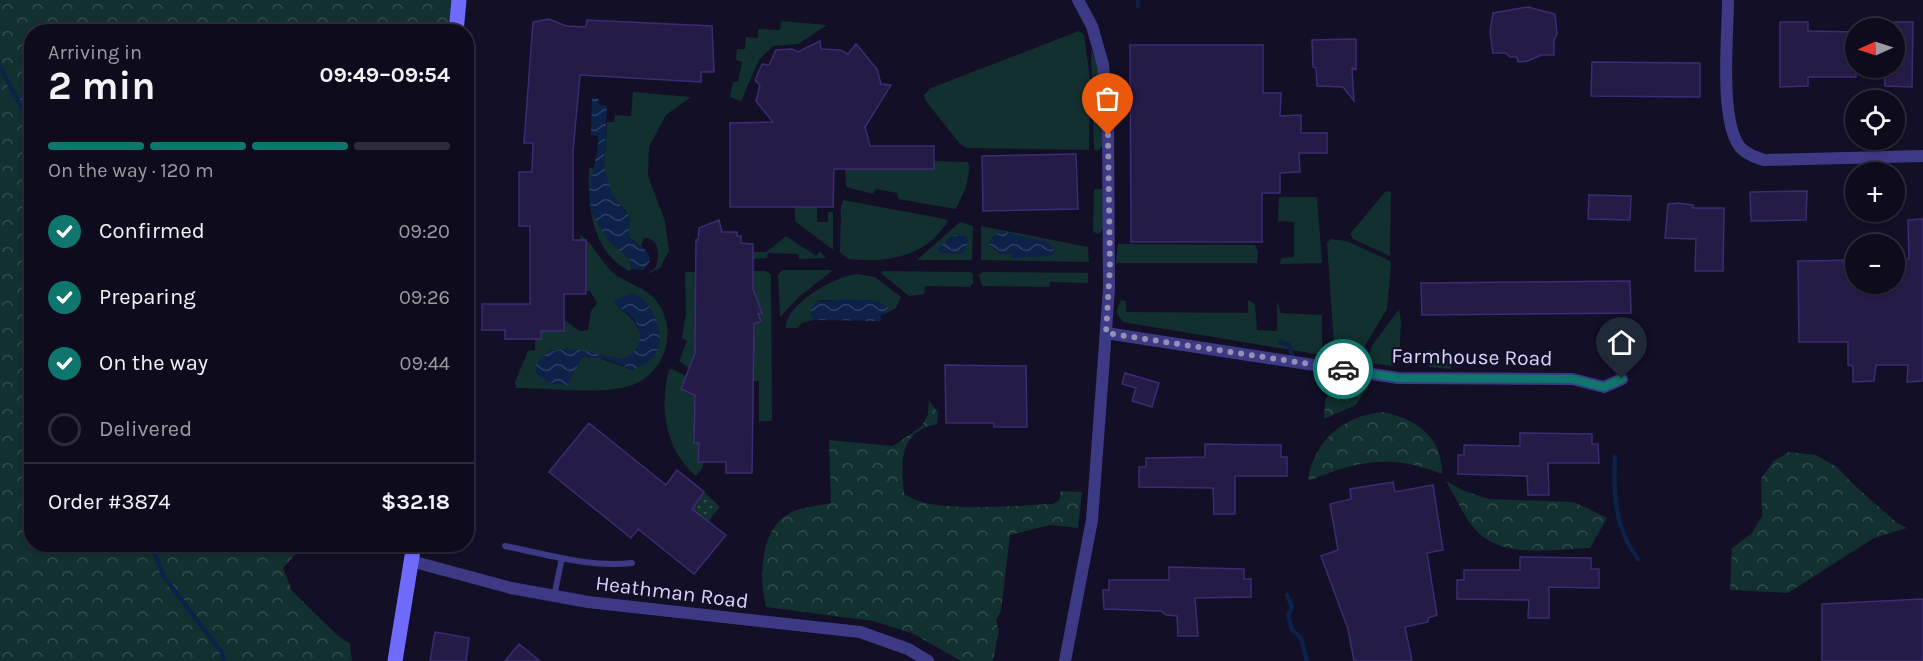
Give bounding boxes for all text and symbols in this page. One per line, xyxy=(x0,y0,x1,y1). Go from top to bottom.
north arrow xyxy=(1845,18,1905,78)
map controls xyxy=(1845,18,1905,294)
text: Arriving in xyxy=(48,41,142,64)
text: 09:49–09:54 xyxy=(320,62,450,88)
text: 2 min xyxy=(48,63,156,109)
pin xyxy=(1082,73,1133,135)
icon: bag xyxy=(1091,82,1124,115)
button: locate xyxy=(1845,90,1905,150)
text: On the way · 120 m xyxy=(48,159,214,182)
button: + xyxy=(1845,162,1905,222)
icon: check xyxy=(48,215,81,248)
text: Confirmed xyxy=(99,218,205,244)
text: 09:20 xyxy=(398,220,450,243)
button: − xyxy=(1845,234,1905,294)
icon: check xyxy=(48,281,81,314)
text: Preparing xyxy=(99,284,196,310)
text: 09:26 xyxy=(399,286,450,309)
pin xyxy=(1596,317,1647,379)
icon: home xyxy=(1605,326,1638,359)
courier xyxy=(1313,339,1373,399)
street label: Farmhouse Road xyxy=(1391,344,1553,370)
icon: check xyxy=(48,347,81,380)
text: On the way xyxy=(99,350,208,376)
text: 09:44 xyxy=(400,352,450,375)
icon: car xyxy=(1327,353,1360,386)
text: Delivered xyxy=(99,416,192,442)
text: Order #3874 xyxy=(48,489,171,515)
text: $32.18 xyxy=(381,489,450,515)
street label: Heathman Road xyxy=(594,571,750,613)

